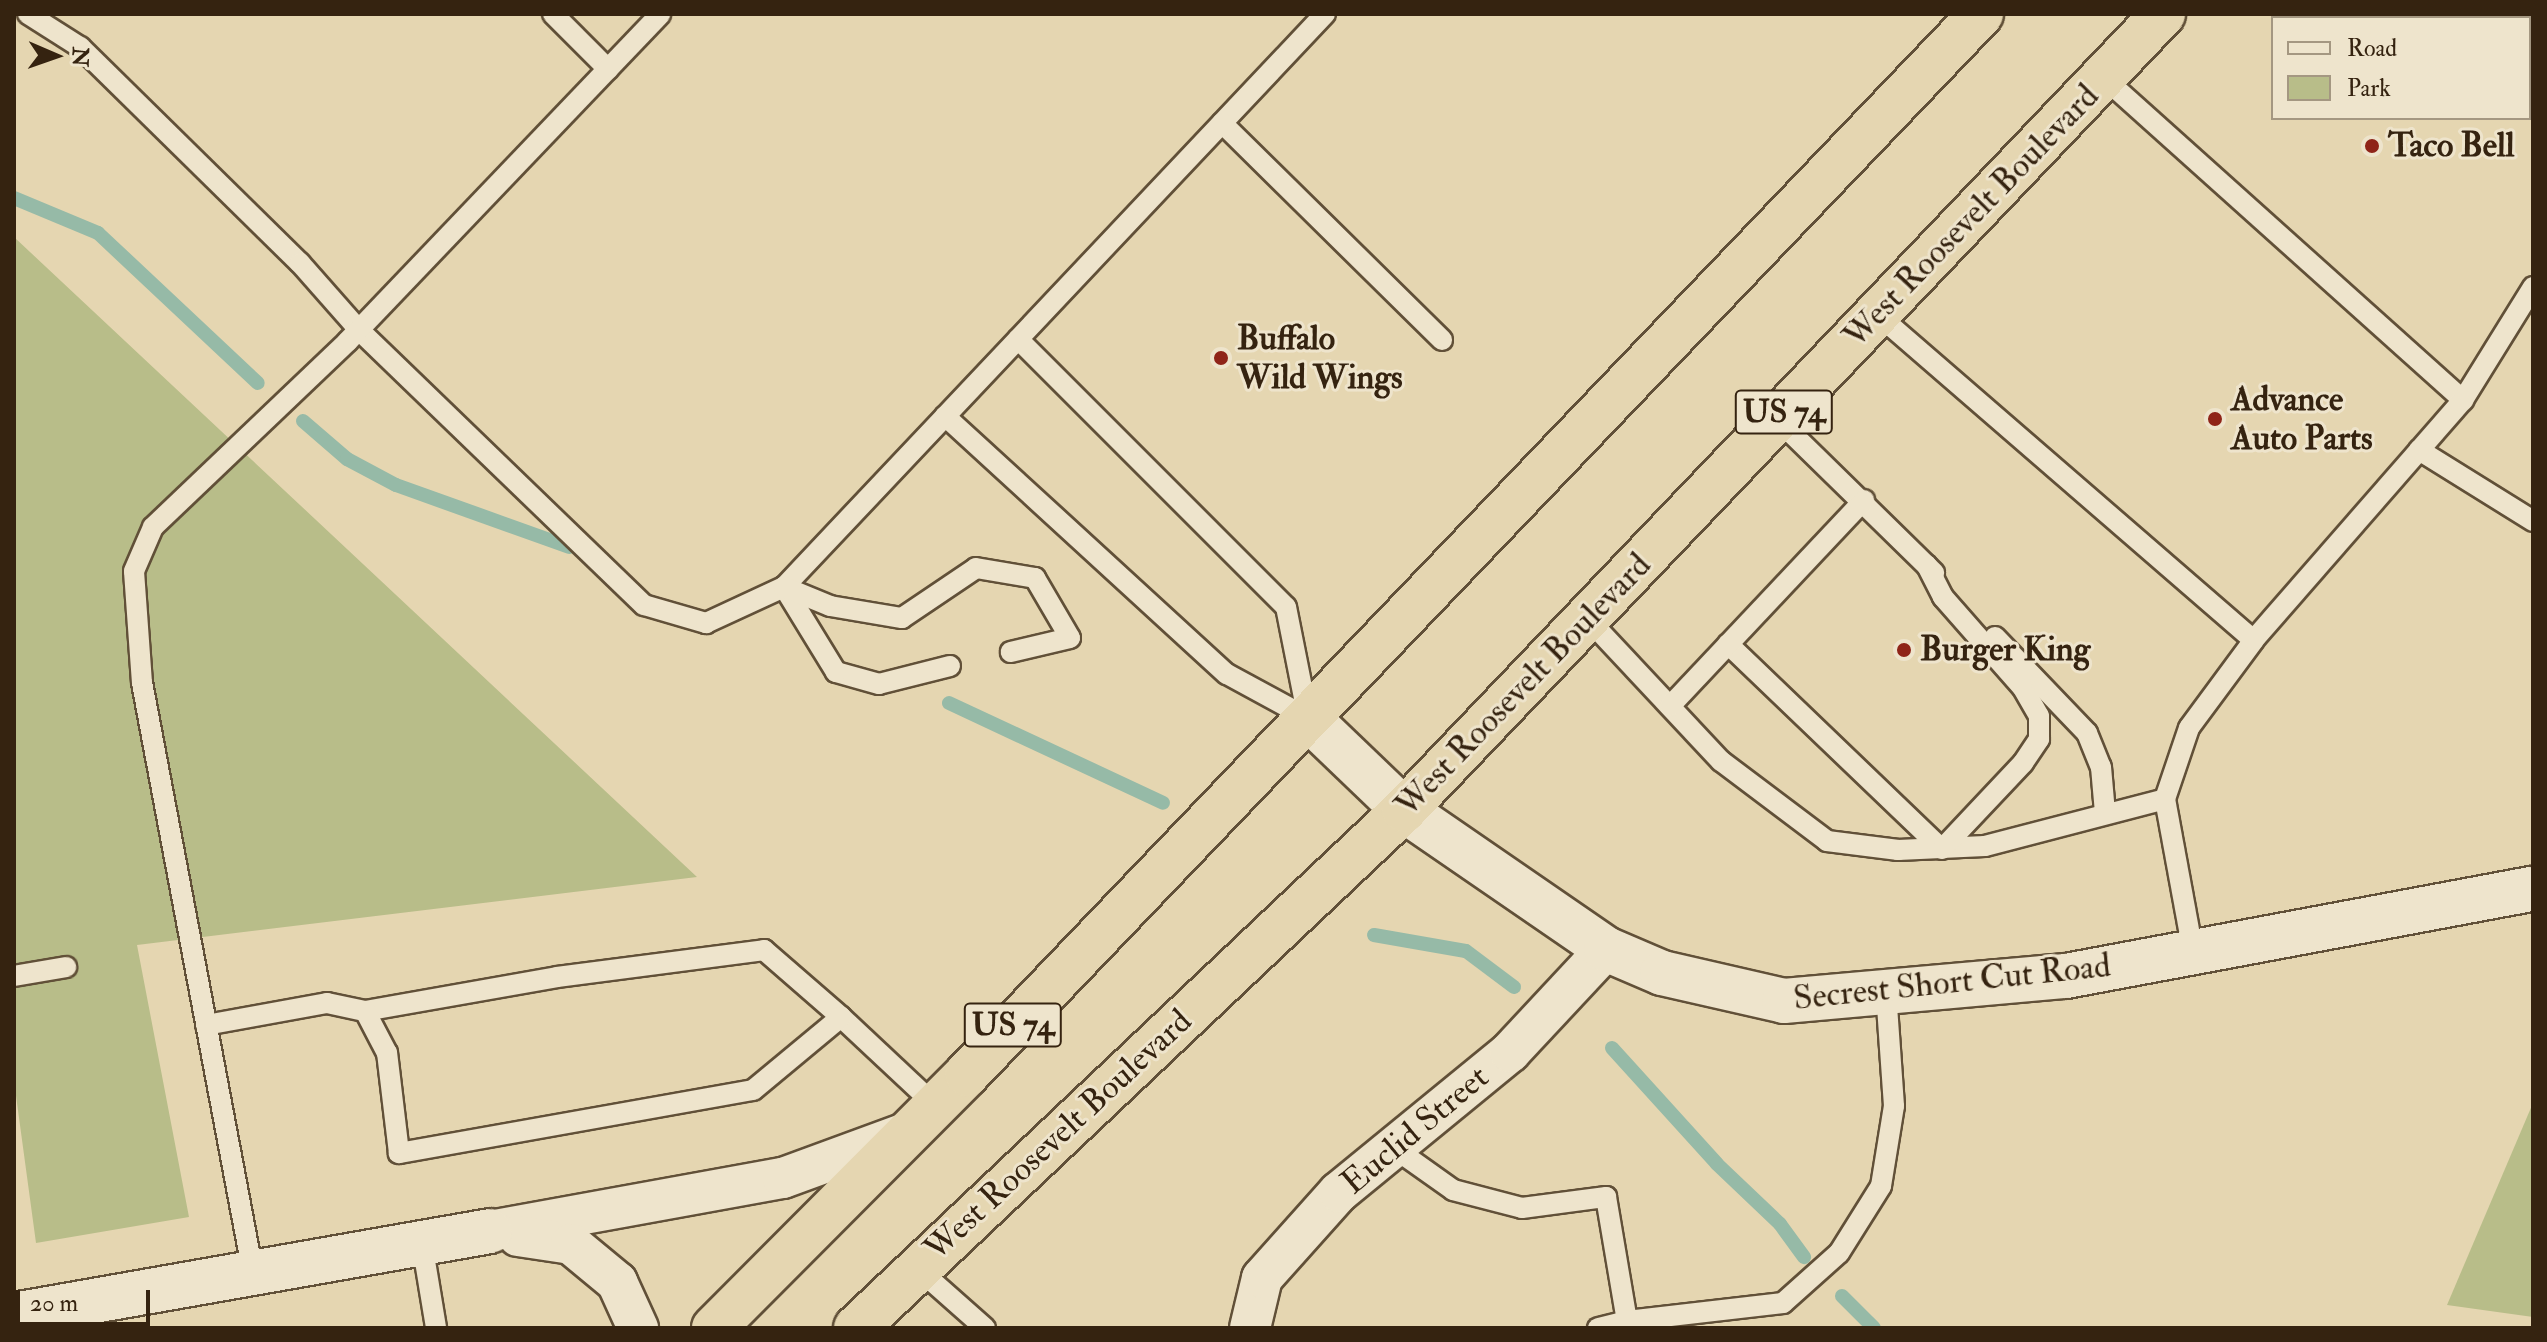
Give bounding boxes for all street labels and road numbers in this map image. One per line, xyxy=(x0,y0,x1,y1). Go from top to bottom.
street label: West Roosevelt Boulevard xyxy=(1835,76,2107,356)
road number: US 74 xyxy=(1734,384,1834,440)
street label: West Roosevelt Boulevard xyxy=(1387,545,1659,825)
street label: Secrest Short Cut Road xyxy=(1791,945,2113,1019)
road number: US 74 xyxy=(963,997,1063,1053)
street label: West Roosevelt Boulevard xyxy=(916,1001,1200,1269)
street label: Euclid Street xyxy=(1333,1057,1497,1203)

